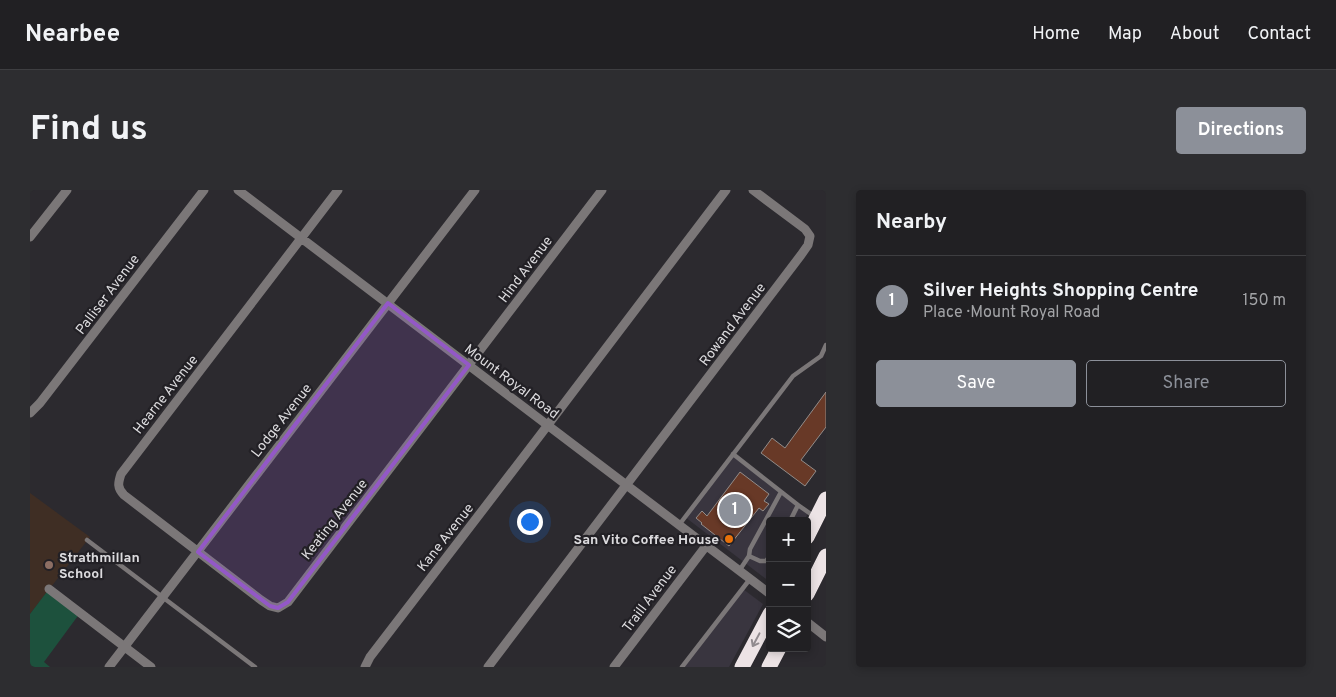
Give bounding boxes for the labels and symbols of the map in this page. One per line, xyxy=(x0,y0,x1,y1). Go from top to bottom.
street label: Hind Avenue xyxy=(496,233,557,307)
street label: Palliser Avenue xyxy=(73,252,144,338)
street label: Rowand Avenue xyxy=(696,280,770,370)
street label: Mount Royal Road xyxy=(461,341,562,423)
street label: Hearne Avenue xyxy=(130,352,202,438)
street label: Lodge Avenue xyxy=(248,381,316,461)
street label: Keating Avenue xyxy=(298,476,372,564)
pin: 1 xyxy=(719,491,751,529)
street label: Kane Avenue xyxy=(414,500,478,575)
your location xyxy=(517,509,543,535)
place label: San Vito Coffee House xyxy=(574,532,719,549)
marker: San Vito Coffee House xyxy=(723,533,735,545)
place label: Strathmillan School xyxy=(59,550,140,583)
marker: Strathmillan School xyxy=(43,559,55,571)
street label: Traill Avenue xyxy=(619,562,681,636)
one-way arrow xyxy=(751,633,761,648)

